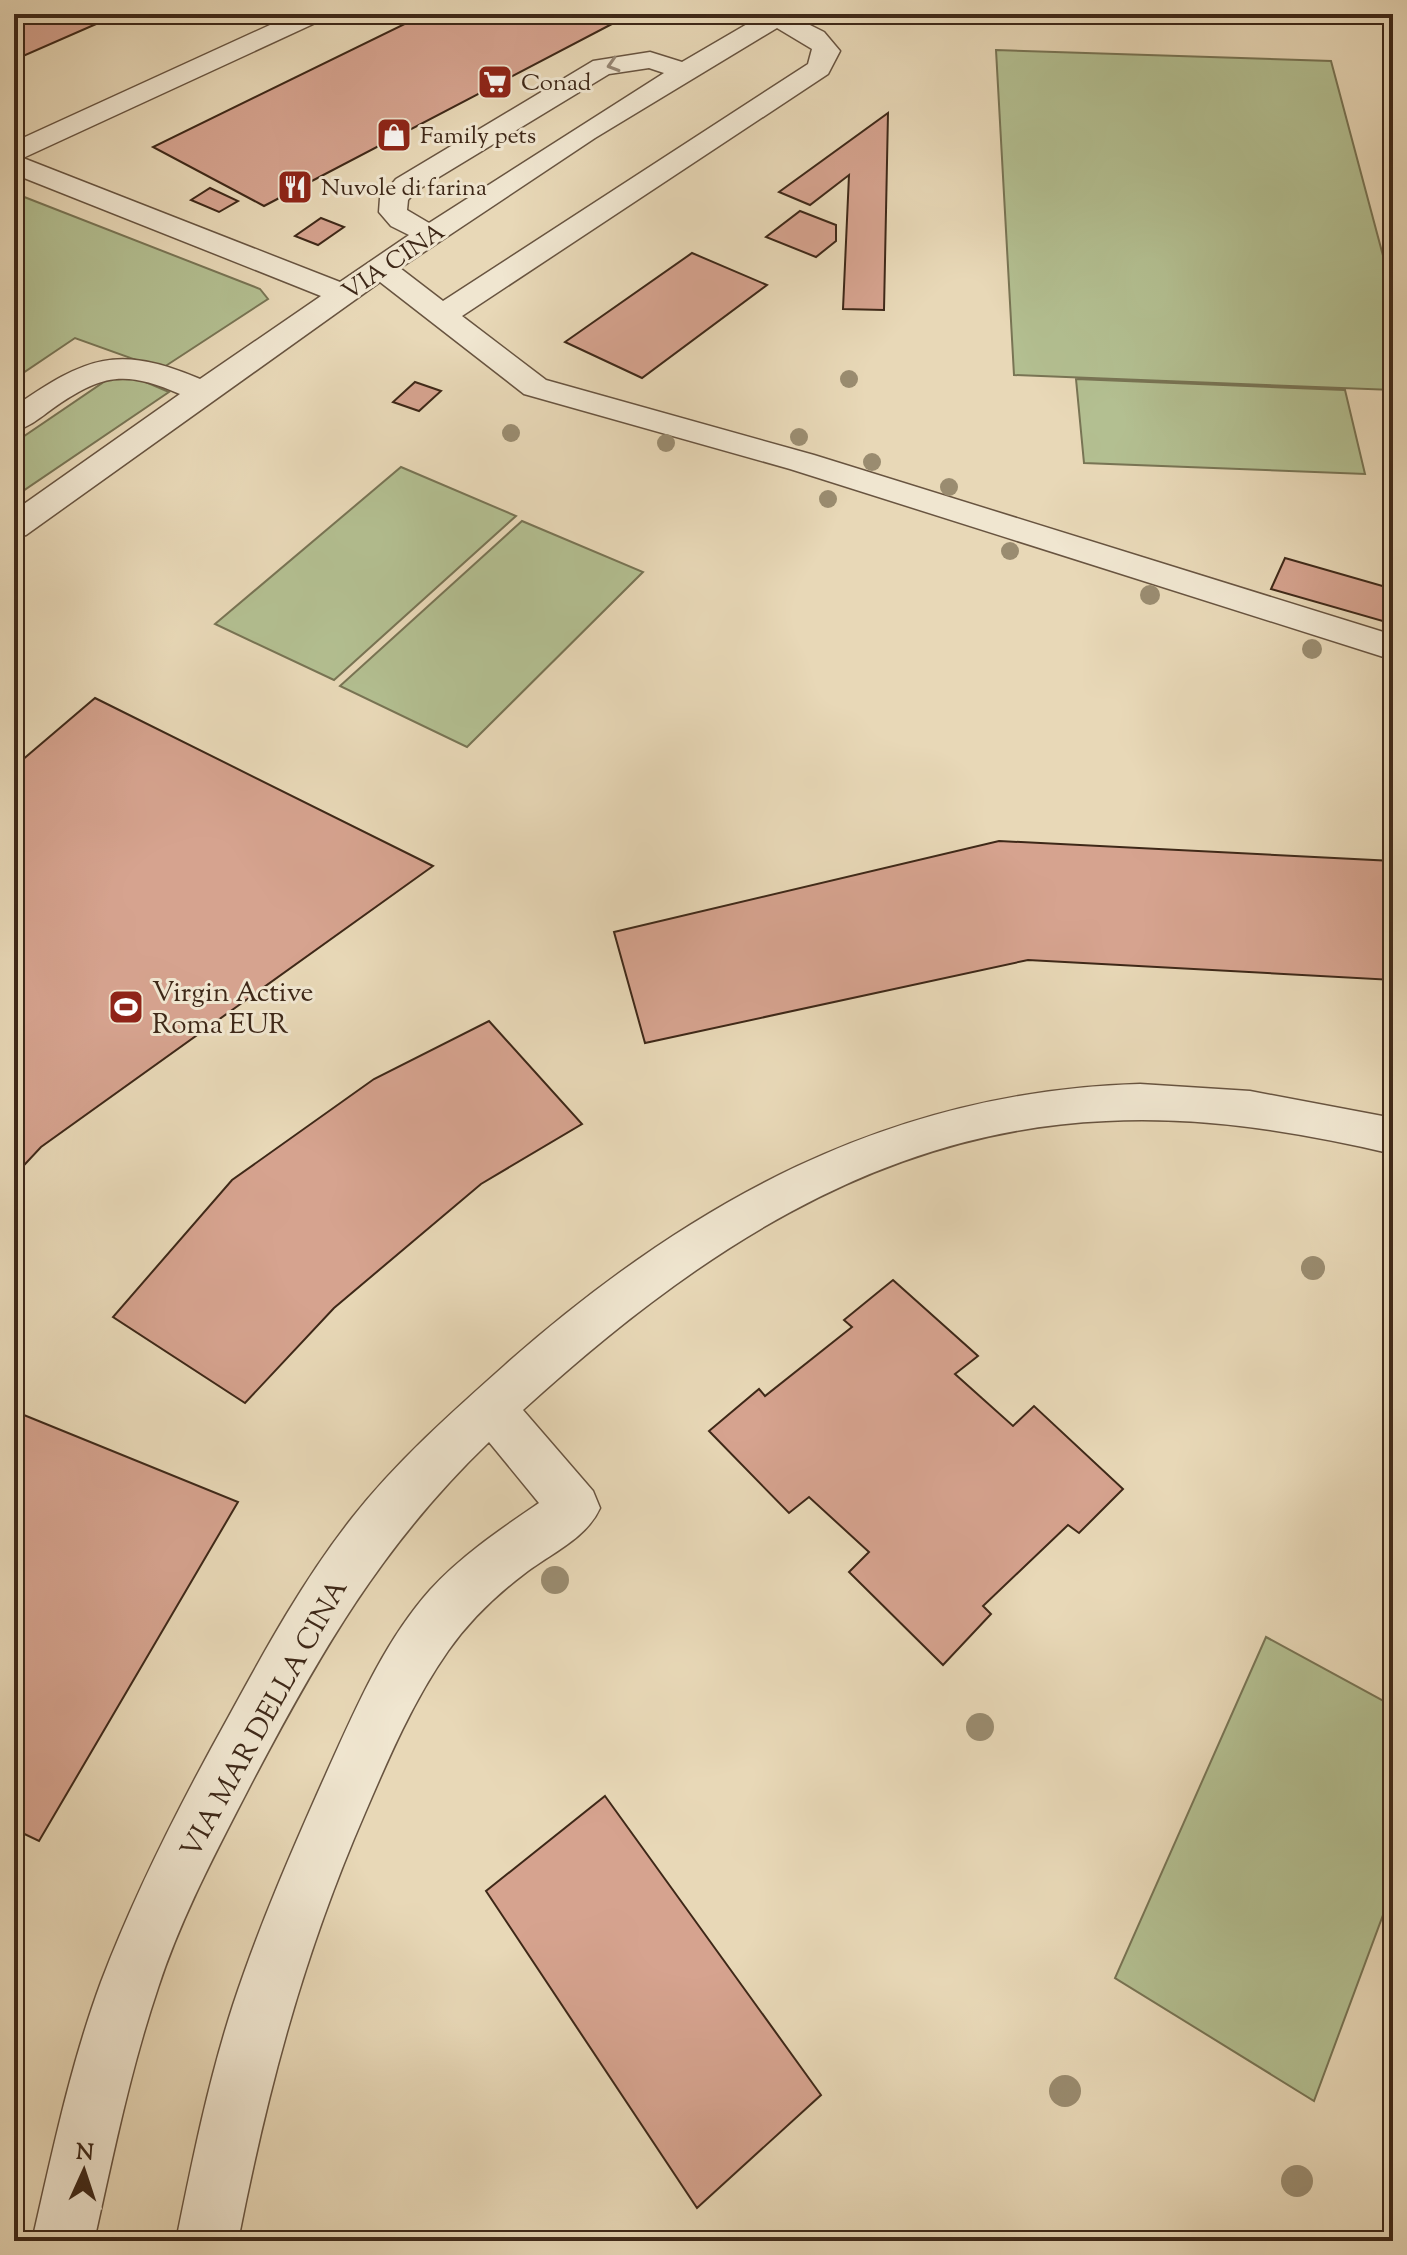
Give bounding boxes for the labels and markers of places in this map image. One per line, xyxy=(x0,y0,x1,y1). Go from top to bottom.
supermarket icon: Conad xyxy=(476,63,514,101)
place label: Conad xyxy=(521,67,592,101)
shop icon: Family pets xyxy=(375,116,413,154)
place label: Family pets xyxy=(420,120,536,154)
restaurant icon: Nuvole di farina xyxy=(276,168,314,206)
place label: Nuvole di farina xyxy=(321,172,487,206)
place label: Virgin Active Roma EUR xyxy=(152,974,314,1046)
sports icon: Virgin Active Roma EUR xyxy=(107,988,145,1026)

